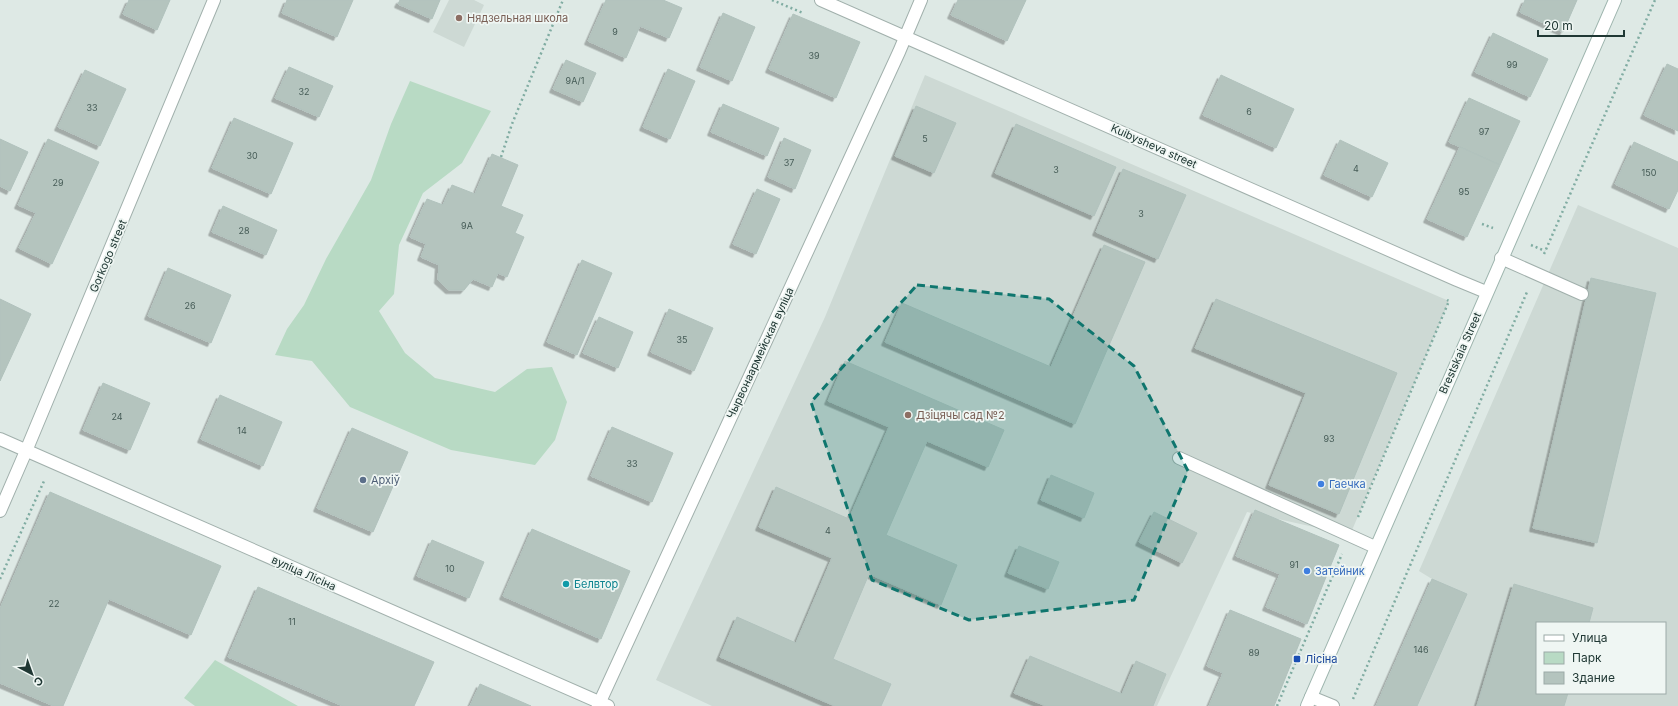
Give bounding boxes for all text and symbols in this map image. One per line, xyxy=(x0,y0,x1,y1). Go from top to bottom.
place label: Нядзельная школа xyxy=(467,11,568,25)
scale bar xyxy=(1538,12,1624,38)
marker: Нядзельная школа xyxy=(454,13,464,23)
text: 20 m xyxy=(1544,18,1573,33)
house number: 9 xyxy=(612,26,618,37)
house number: 39 xyxy=(808,50,820,61)
house number: 99 xyxy=(1506,59,1518,70)
house number: 9А/1 xyxy=(566,75,584,86)
house number: 32 xyxy=(298,86,310,97)
house number: 33 xyxy=(86,102,98,113)
house number: 6 xyxy=(1246,106,1252,117)
street label: Kuibysheva street xyxy=(1109,121,1200,171)
house number: 97 xyxy=(1479,126,1489,137)
house number: 5 xyxy=(922,133,928,144)
house number: 30 xyxy=(246,150,258,161)
house number: 37 xyxy=(784,157,794,168)
house number: 4 xyxy=(1353,163,1359,174)
house number: 3 xyxy=(1053,164,1059,175)
house number: 150 xyxy=(1642,167,1657,178)
house number: 29 xyxy=(52,177,64,188)
house number: 95 xyxy=(1458,186,1470,197)
house number: 3 xyxy=(1138,208,1144,219)
street label: Gorkogo street xyxy=(86,217,130,295)
house number: 9А xyxy=(461,220,473,231)
house number: 28 xyxy=(238,225,250,236)
street label: Чырвонаармейская вуліца xyxy=(723,285,797,421)
house number: 26 xyxy=(184,300,196,311)
street label: Brestskaia Street xyxy=(1436,310,1484,396)
house number: 35 xyxy=(676,334,688,345)
place label: Дзіцячы сад №2 xyxy=(916,408,1005,422)
marker: Дзіцячы сад №2 xyxy=(903,410,913,420)
house number: 24 xyxy=(111,411,123,422)
house number: 14 xyxy=(237,425,247,436)
house number: 93 xyxy=(1323,433,1335,444)
house number: 33 xyxy=(626,458,638,469)
place label: Архіў xyxy=(371,473,400,487)
marker: Архіў xyxy=(358,475,368,485)
place label: Гаечка xyxy=(1329,477,1366,491)
marker: Гаечка xyxy=(1316,479,1326,489)
house number: 4 xyxy=(825,525,831,536)
street label: вуліца Лісіна xyxy=(270,553,338,593)
house number: 91 xyxy=(1289,559,1299,570)
house number: 10 xyxy=(445,563,455,574)
place label: Затейник xyxy=(1315,564,1365,578)
marker: Затейник xyxy=(1302,566,1312,576)
place label: Белвтор xyxy=(574,577,619,591)
marker: Белвтор xyxy=(561,579,571,589)
house number: 22 xyxy=(49,598,59,609)
house number: 11 xyxy=(288,616,296,627)
legend xyxy=(1536,622,1666,694)
text: Улица xyxy=(1572,630,1607,645)
house number: 146 xyxy=(1413,644,1429,655)
house number: 89 xyxy=(1248,647,1260,658)
text: Парк xyxy=(1572,650,1602,665)
place label: Лісіна xyxy=(1305,652,1338,666)
north arrow xyxy=(12,654,52,694)
marker: Лісіна xyxy=(1292,654,1302,664)
text: Здание xyxy=(1572,670,1615,685)
text: С xyxy=(31,674,46,690)

